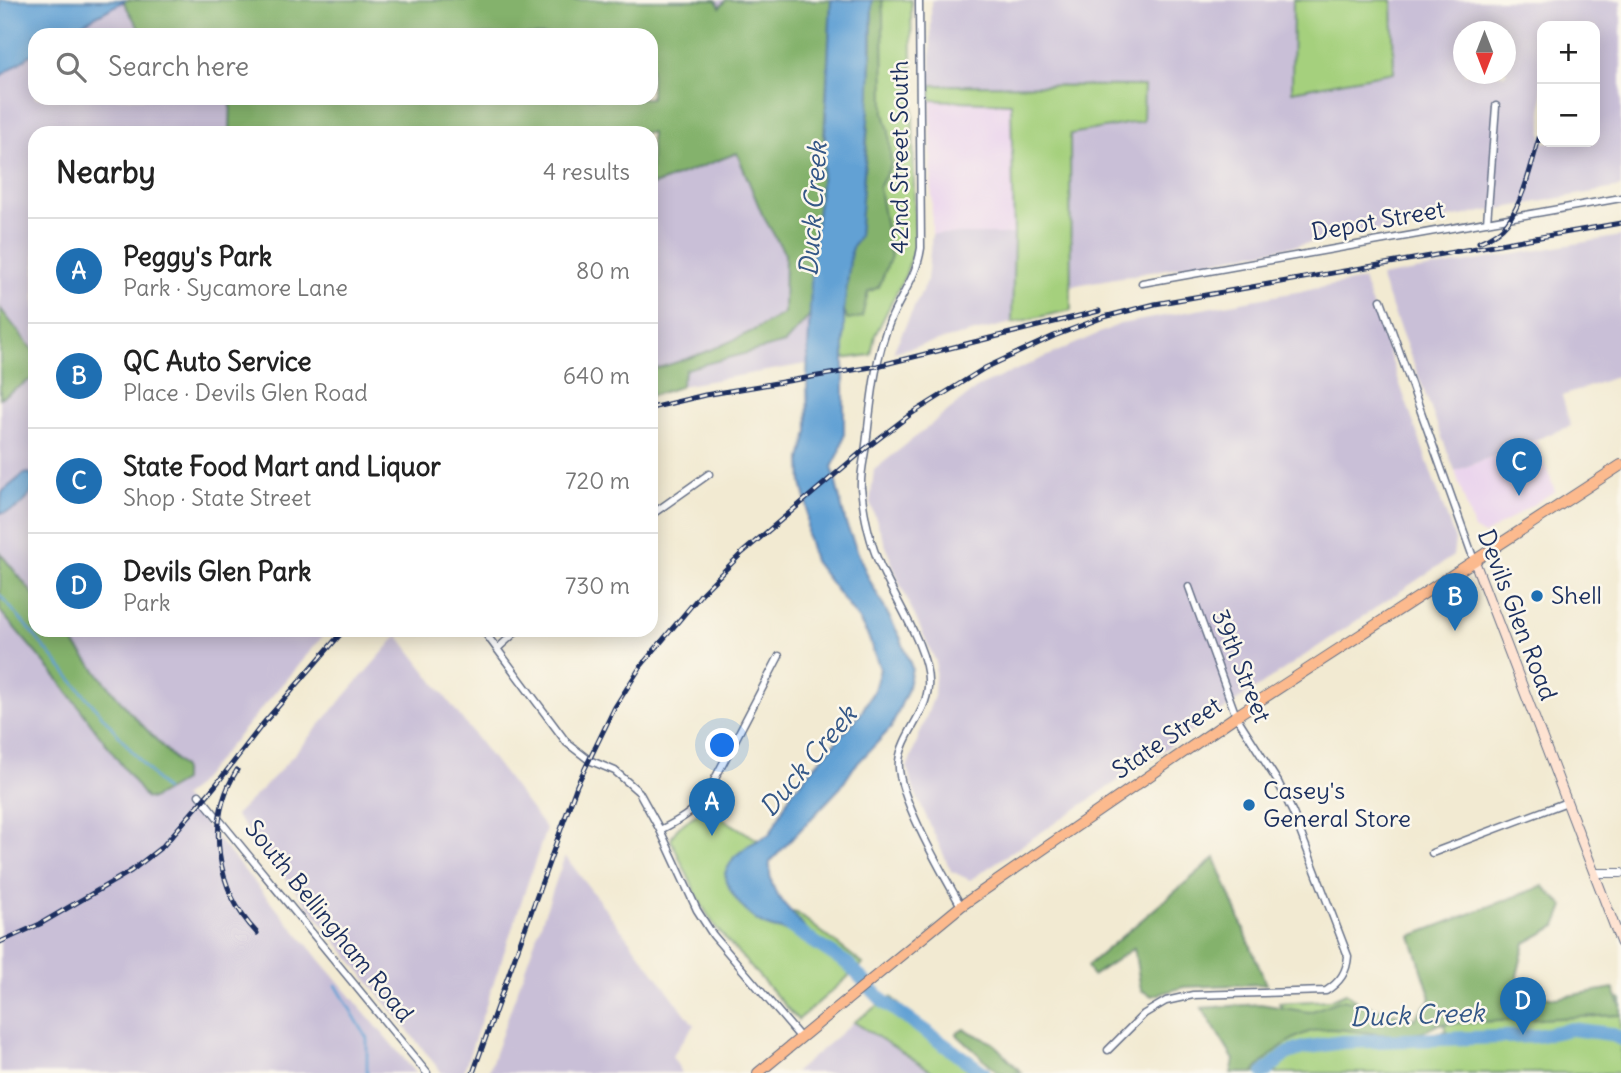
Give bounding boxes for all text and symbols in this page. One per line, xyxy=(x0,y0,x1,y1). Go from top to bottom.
north arrow xyxy=(1453,21,1516,84)
map controls xyxy=(1537,21,1600,147)
button: + xyxy=(1537,21,1600,84)
search box xyxy=(28,28,658,105)
icon: search xyxy=(52,48,90,86)
text: Search here xyxy=(108,50,249,83)
street label: 42nd Street South xyxy=(884,60,914,254)
button: − xyxy=(1537,84,1600,147)
water label: Duck Creek xyxy=(791,139,834,277)
text: Nearby xyxy=(56,153,156,191)
text: 4 results xyxy=(543,157,630,186)
street label: Depot Street xyxy=(1309,194,1447,246)
text: Peggy's Park xyxy=(123,240,272,273)
text: A xyxy=(72,256,86,285)
text: 80 m xyxy=(576,256,630,285)
text: Park · Sycamore Lane xyxy=(123,273,348,302)
text: QC Auto Service xyxy=(123,345,312,378)
text: B xyxy=(71,361,87,390)
text: 640 m xyxy=(563,361,630,390)
text: Place · Devils Glen Road xyxy=(123,378,368,407)
pin: C xyxy=(1496,438,1542,496)
text: State Food Mart and Liquor xyxy=(123,450,441,483)
text: C xyxy=(71,466,87,495)
text: 720 m xyxy=(565,466,630,495)
text: Shop · State Street xyxy=(123,483,311,512)
street label: Devils Glen Road xyxy=(1472,525,1564,704)
text: Devils Glen Park xyxy=(123,555,311,588)
text: D xyxy=(71,571,87,600)
text: 730 m xyxy=(565,571,630,600)
pin: B xyxy=(1432,573,1478,631)
place label: Shell xyxy=(1551,580,1602,610)
text: Park xyxy=(123,588,171,617)
marker: Shell xyxy=(1529,588,1545,604)
street label: 39th Street xyxy=(1206,605,1278,726)
street label: State Street xyxy=(1106,690,1227,785)
water label: Duck Creek xyxy=(752,697,865,823)
your location xyxy=(705,728,739,762)
place label: Casey's General Store xyxy=(1263,775,1411,833)
pin: A xyxy=(689,778,735,836)
marker: Casey's General Store xyxy=(1241,797,1257,813)
street label: South Bellingham Road xyxy=(239,813,420,1027)
pin: D xyxy=(1500,977,1546,1035)
water label: Duck Creek xyxy=(1349,996,1486,1033)

